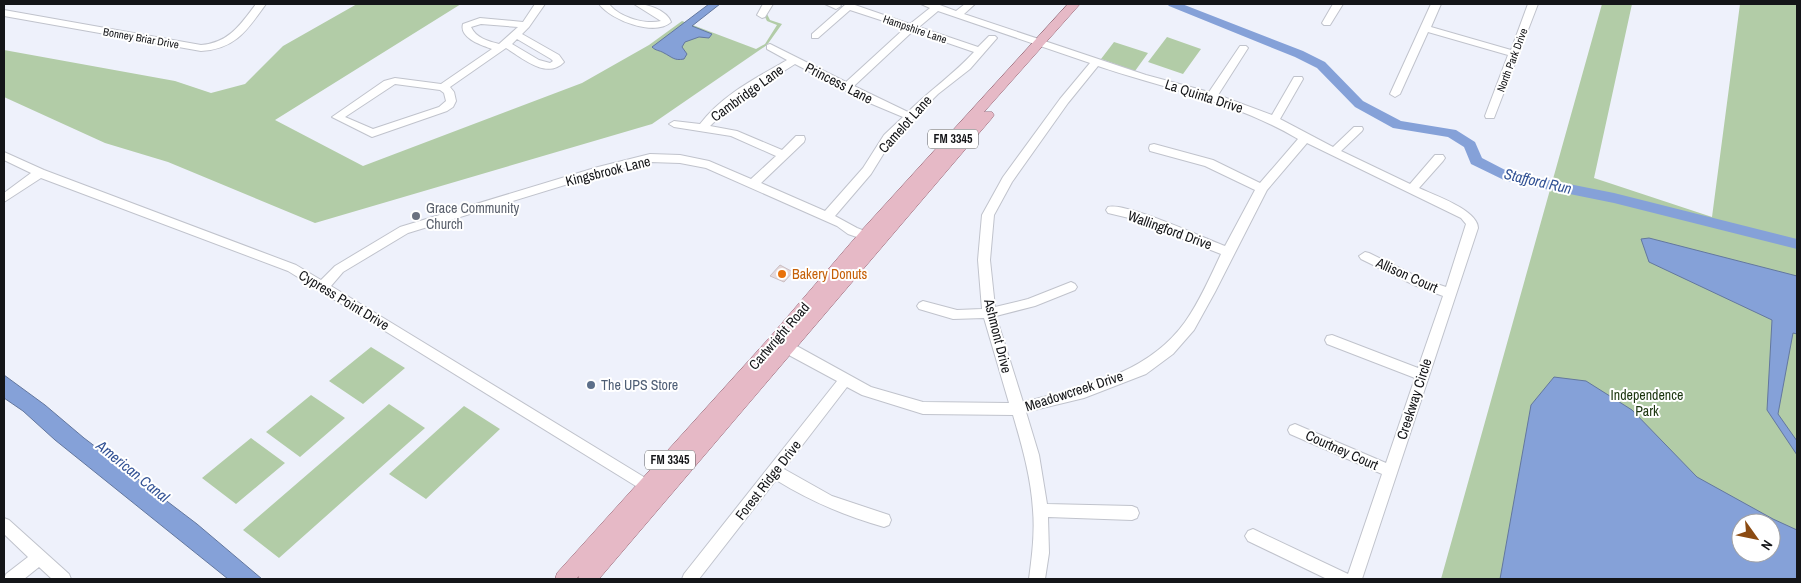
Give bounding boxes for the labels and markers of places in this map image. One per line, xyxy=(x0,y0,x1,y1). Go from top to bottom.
place label: Grace Community Church xyxy=(426,199,519,233)
marker: Grace Community Church xyxy=(410,210,422,222)
place label: Bakery Donuts xyxy=(792,265,868,283)
marker: Bakery Donuts xyxy=(776,268,788,280)
place label: The UPS Store xyxy=(601,376,678,394)
marker: The UPS Store xyxy=(585,379,597,391)

